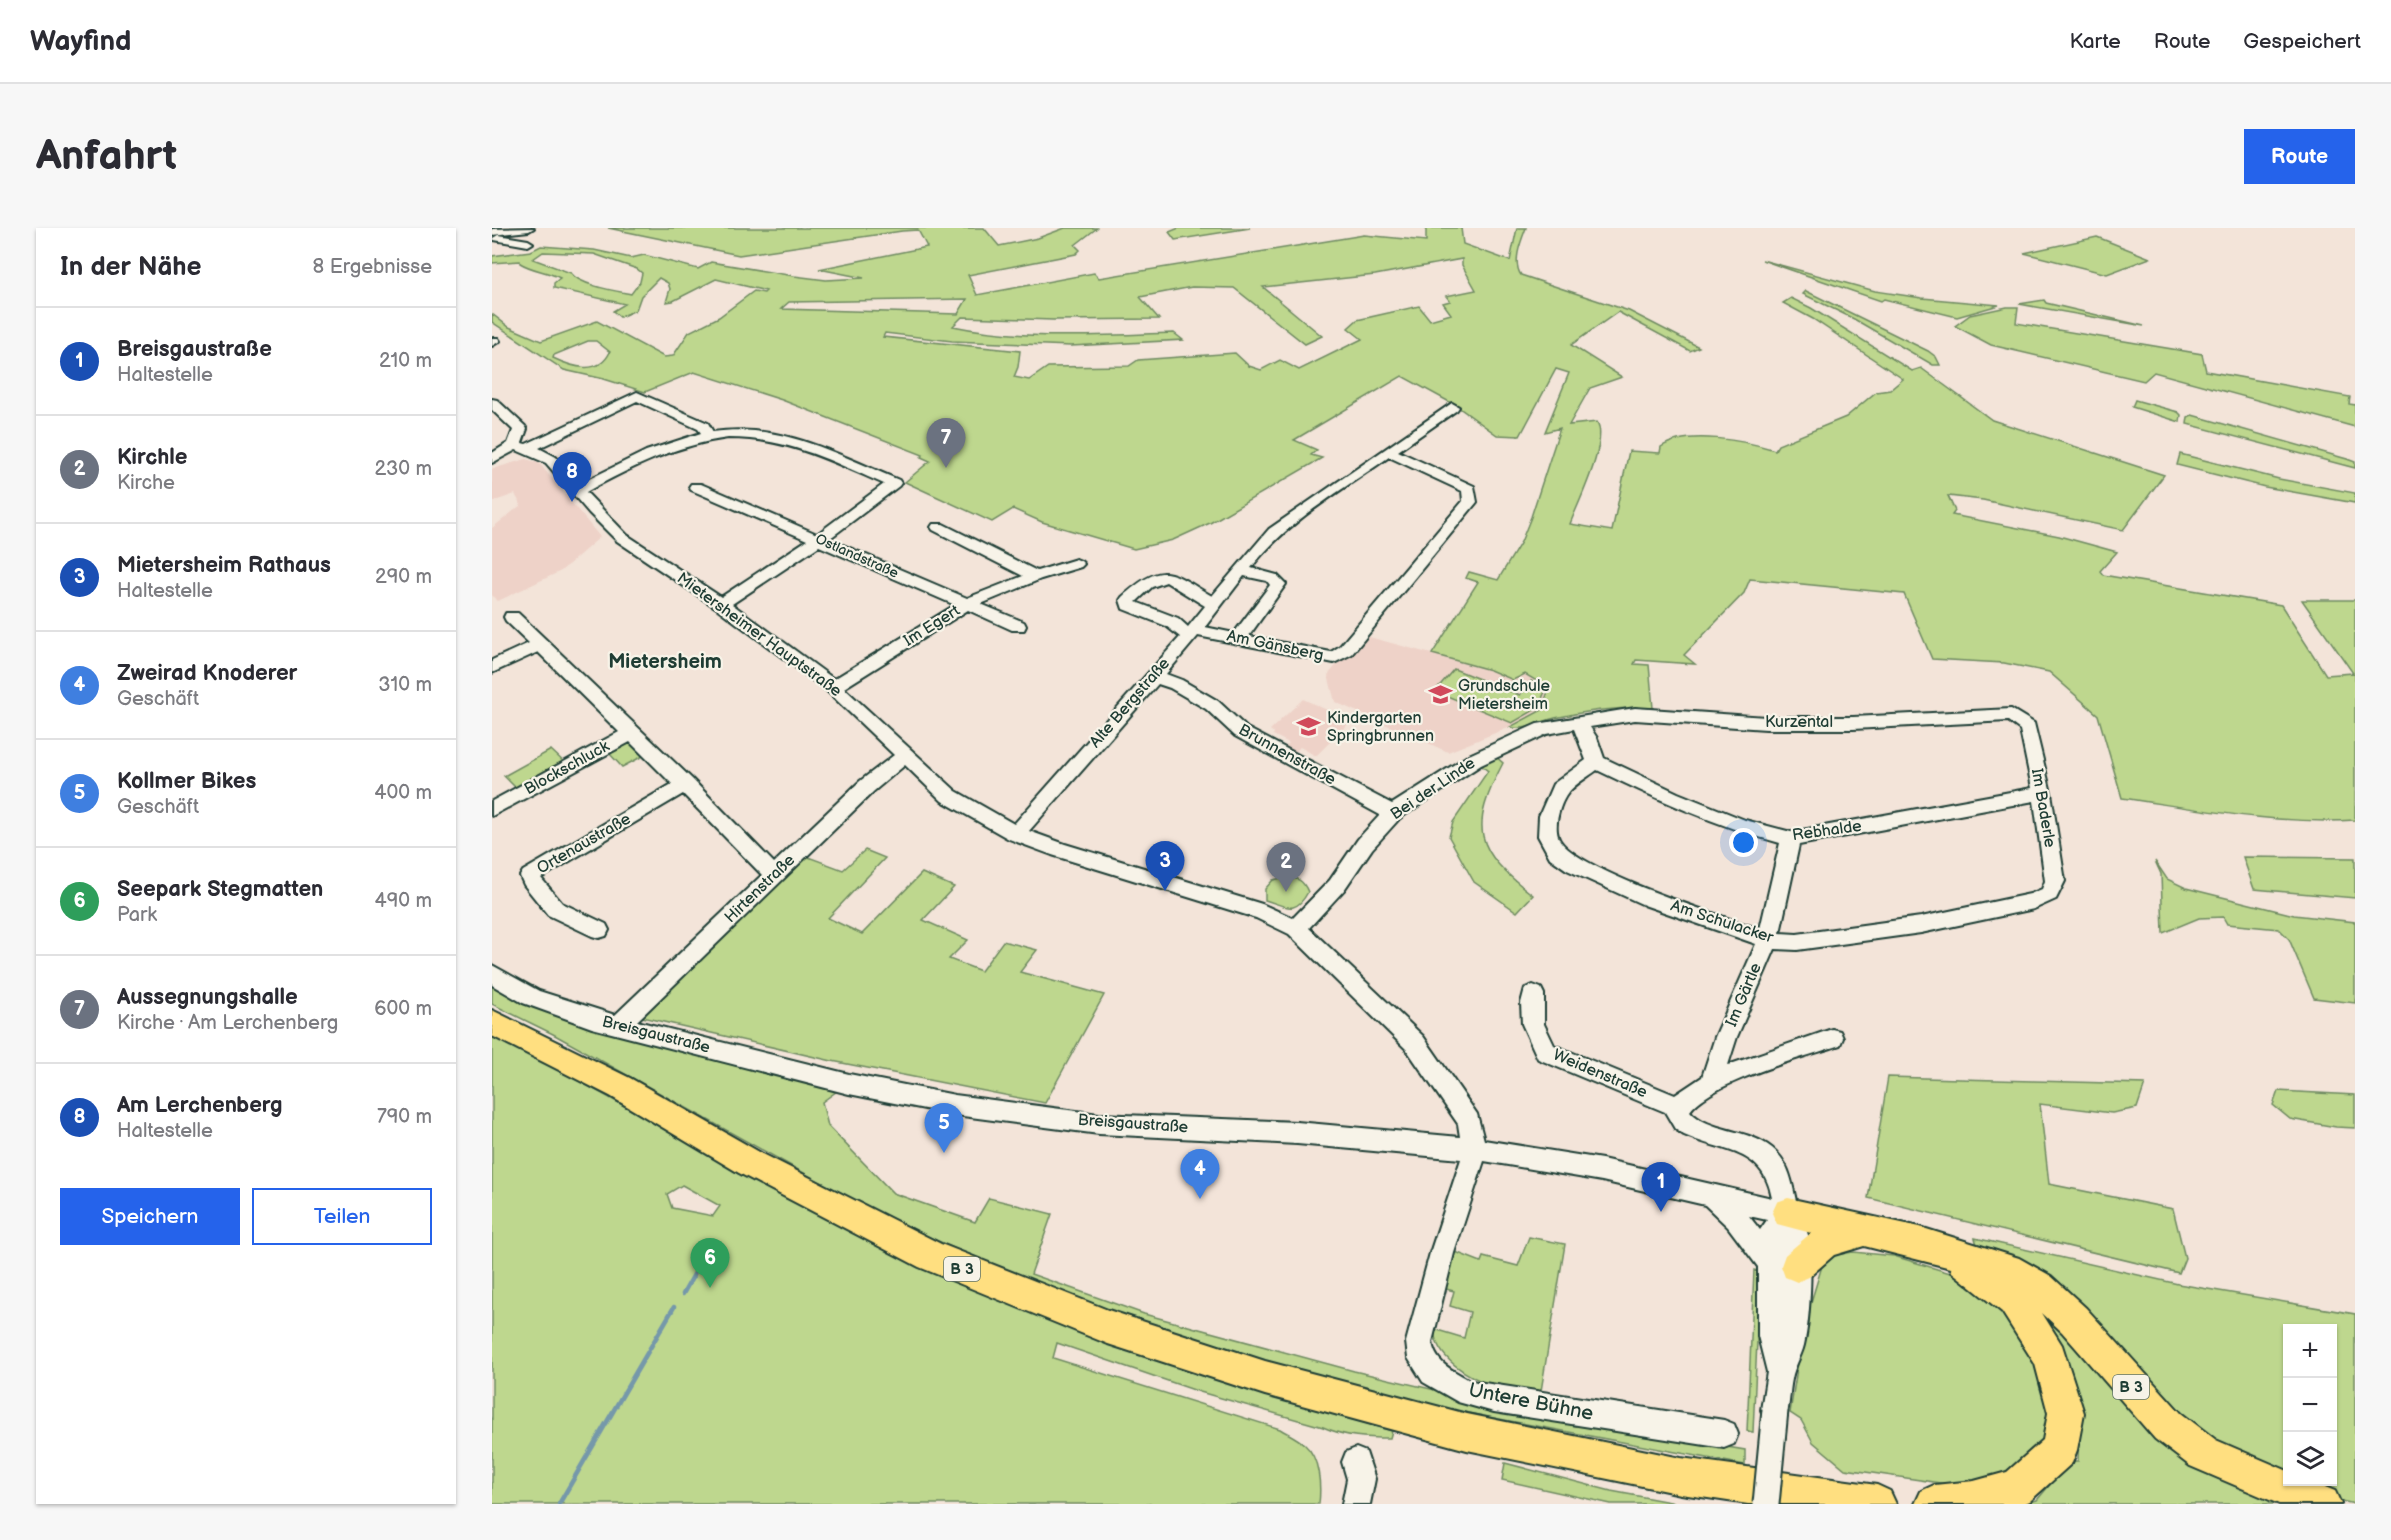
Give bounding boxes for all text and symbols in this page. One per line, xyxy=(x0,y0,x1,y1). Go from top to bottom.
text: Wayfind xyxy=(30,25,131,58)
text: Karte xyxy=(2069,29,2121,54)
text: Route xyxy=(2154,29,2210,54)
text: Gespeichert xyxy=(2243,29,2361,54)
button: Route xyxy=(2244,129,2355,184)
text: Anfahrt xyxy=(36,131,177,182)
text: In der Nähe xyxy=(60,252,202,283)
text: 8 Ergebnisse xyxy=(313,255,432,279)
text: Breisgaustraße xyxy=(117,336,272,363)
text: 1 xyxy=(75,349,84,373)
text: 210 m xyxy=(379,349,432,373)
text: Haltestelle xyxy=(117,363,213,387)
pin: 7 xyxy=(926,418,966,468)
text: Kirchle xyxy=(117,444,187,471)
pin: 8 xyxy=(552,452,592,502)
text: 2 xyxy=(74,457,85,481)
text: 230 m xyxy=(375,457,432,481)
text: Kirche xyxy=(117,471,175,495)
street label: Ostlandstraße xyxy=(813,530,901,582)
text: Mietersheim Rathaus xyxy=(117,552,331,579)
text: 3 xyxy=(74,565,85,589)
text: 290 m xyxy=(375,565,432,589)
street label: Mietersheimer Hauptstraße xyxy=(673,569,845,701)
text: Haltestelle xyxy=(117,579,213,603)
street label: Im Egert xyxy=(900,601,964,651)
street label: Am Gänsberg xyxy=(1225,626,1325,666)
district label: Mietersheim xyxy=(608,650,722,674)
street label: Alte Bergstraße xyxy=(1086,654,1174,752)
text: Zweirad Knoderer xyxy=(117,660,297,687)
text: 4 xyxy=(74,673,85,697)
text: 310 m xyxy=(378,673,432,697)
place label: Grundschule Mietersheim xyxy=(1458,677,1550,714)
school or university icon: Grundschule Mietersheim xyxy=(1427,682,1453,708)
text: Geschäft xyxy=(117,687,199,711)
place label: Kindergarten Springbrunnen xyxy=(1327,709,1434,746)
street label: Kurzental xyxy=(1765,713,1833,732)
school or university icon: Kindergarten Springbrunnen xyxy=(1296,714,1322,740)
street label: Brunnenstraße xyxy=(1235,721,1339,790)
street label: Blockschluck xyxy=(521,737,613,799)
street label: Bei der Linde xyxy=(1387,753,1479,824)
street label: Im Baderle xyxy=(2027,767,2059,849)
text: Kollmer Bikes xyxy=(117,768,256,795)
text: 5 xyxy=(74,781,85,805)
text: 400 m xyxy=(374,781,432,805)
text: Geschäft xyxy=(117,795,199,819)
street label: Ortenaustraße xyxy=(534,809,635,878)
street label: Rebhalde xyxy=(1791,817,1863,845)
your location xyxy=(1729,828,1758,857)
pin: 3 xyxy=(1146,842,1184,891)
pin: 2 xyxy=(1266,842,1306,892)
street label: Hirtenstraße xyxy=(721,851,799,927)
text: Seepark Stegmatten xyxy=(117,876,323,903)
text: 6 xyxy=(73,889,86,913)
text: 490 m xyxy=(375,889,432,913)
street label: Am Schulacker xyxy=(1668,896,1776,948)
text: Park xyxy=(117,903,157,927)
street label: Im Gärtle xyxy=(1722,960,1766,1030)
text: Aussegnungshalle xyxy=(117,984,298,1011)
text: 7 xyxy=(74,997,85,1021)
text: 600 m xyxy=(374,997,432,1021)
text: Kirche · Am Lerchenberg xyxy=(117,1011,338,1035)
street label: Breisgaustraße xyxy=(600,1012,712,1058)
street label: Weidenstraße xyxy=(1550,1046,1650,1103)
text: Am Lerchenberg xyxy=(117,1092,283,1119)
pin: 5 xyxy=(924,1104,964,1153)
text: 8 xyxy=(73,1105,86,1129)
text: 790 m xyxy=(377,1105,432,1129)
street label: Breisgaustraße xyxy=(1077,1111,1189,1137)
text: Haltestelle xyxy=(117,1119,213,1143)
pin: 4 xyxy=(1180,1150,1220,1199)
pin: 1 xyxy=(1642,1162,1680,1212)
button: Speichern xyxy=(60,1188,240,1245)
button: Teilen xyxy=(252,1188,432,1245)
pin: 6 xyxy=(690,1238,730,1288)
road number: B 3 xyxy=(944,1257,980,1281)
map controls xyxy=(2283,1324,2337,1486)
button: + xyxy=(2283,1324,2337,1378)
road number: B 3 xyxy=(2113,1375,2149,1399)
street label: Untere Bühne xyxy=(1467,1378,1596,1426)
button: − xyxy=(2283,1378,2337,1432)
button: layers xyxy=(2283,1432,2337,1486)

